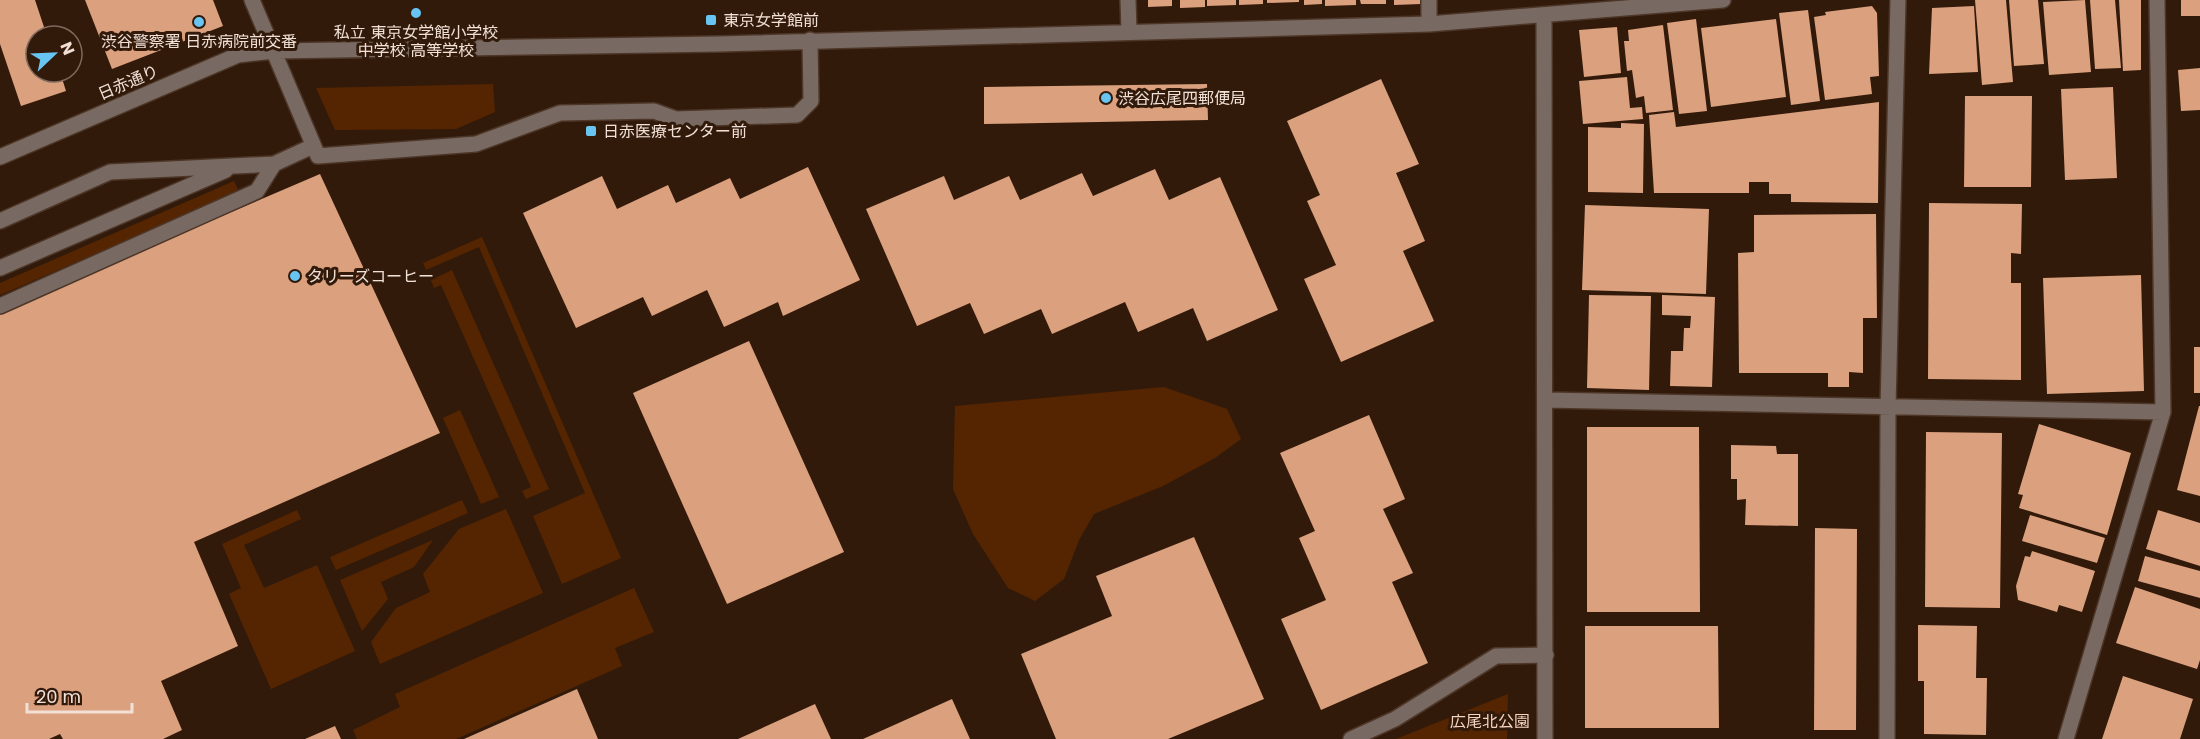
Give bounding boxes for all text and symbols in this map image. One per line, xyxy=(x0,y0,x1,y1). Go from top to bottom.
marker: 私立 東京女学館小学校 中学校 高等学校 xyxy=(409,6,423,20)
place label: 東京女学館前 xyxy=(723,9,819,32)
marker: 東京女学館前 xyxy=(704,13,718,27)
marker: 渋谷警察署 日赤病院前交番 xyxy=(192,15,206,29)
place label: 私立 東京女学館小学校 中学校 高等学校 xyxy=(334,21,498,62)
north arrow xyxy=(24,24,84,84)
place label: 渋谷警察署 日赤病院前交番 xyxy=(101,30,297,53)
text: N xyxy=(54,38,80,58)
street label: 日赤通り xyxy=(94,59,162,106)
place label: 渋谷広尾四郵便局 xyxy=(1118,87,1246,110)
marker: 渋谷広尾四郵便局 xyxy=(1099,91,1113,105)
place label: 日赤医療センター前 xyxy=(603,120,747,143)
marker: 日赤医療センター前 xyxy=(584,124,598,138)
place label: タリーズコーヒー xyxy=(307,265,434,288)
marker: タリーズコーヒー xyxy=(288,269,302,283)
scale bar xyxy=(27,676,132,714)
text: 20 m xyxy=(36,684,81,709)
park label: 広尾北公園 xyxy=(1450,710,1530,733)

